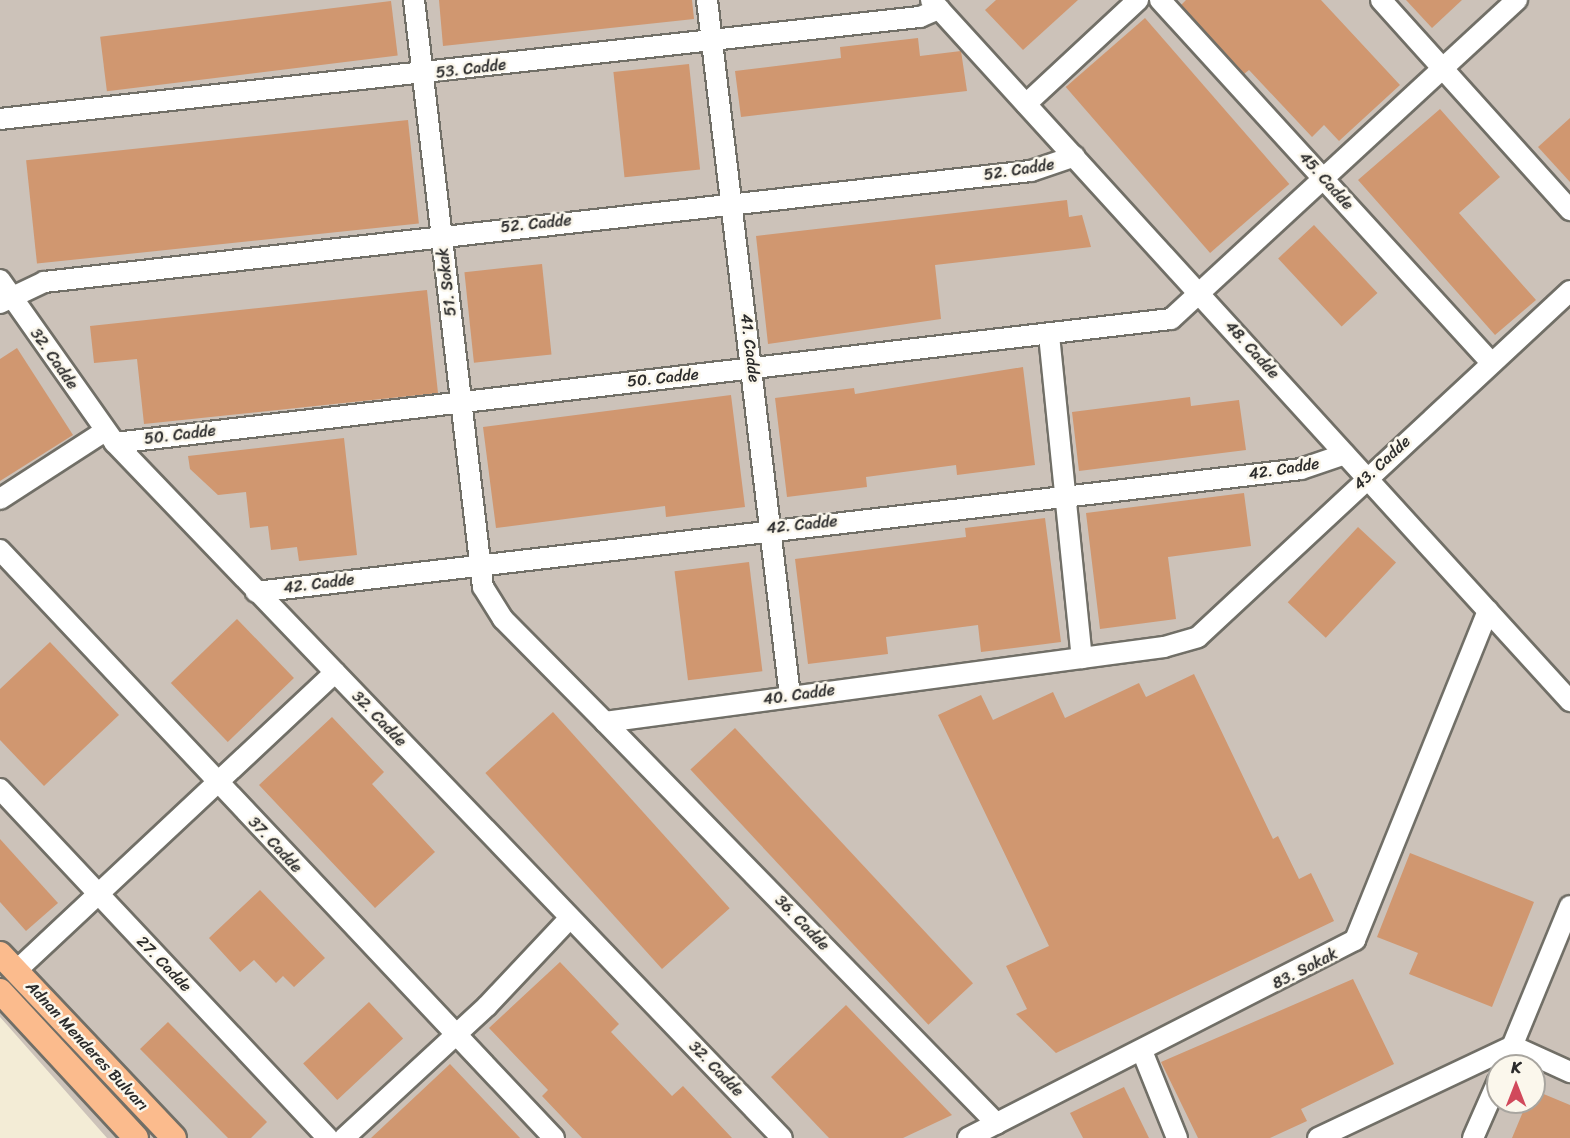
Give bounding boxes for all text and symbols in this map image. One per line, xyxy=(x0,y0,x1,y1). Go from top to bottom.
street label: 53. Cadde xyxy=(435,55,507,83)
street label: 45. Cadde xyxy=(1295,148,1357,214)
street label: 52. Cadde xyxy=(982,155,1056,185)
street label: 52. Cadde xyxy=(500,211,572,237)
street label: 51. Sokak xyxy=(433,247,461,317)
street label: 41. Cadde xyxy=(736,313,764,383)
street label: 48. Cadde xyxy=(1221,317,1283,383)
street label: 32. Cadde xyxy=(26,325,82,393)
street label: 50. Cadde xyxy=(626,365,700,391)
street label: 50. Cadde xyxy=(143,421,217,449)
street label: 43. Cadde xyxy=(1350,432,1414,494)
street label: 42. Cadde xyxy=(1247,454,1321,484)
street label: 42. Cadde xyxy=(766,512,838,538)
street label: 42. Cadde xyxy=(282,570,356,598)
street label: 40. Cadde xyxy=(762,680,836,710)
street label: 32. Cadde xyxy=(348,687,410,751)
street label: 37. Cadde xyxy=(244,813,306,877)
street label: 36. Cadde xyxy=(771,891,833,955)
street label: 27. Cadde xyxy=(133,932,195,996)
street label: 83. Sokak xyxy=(1269,944,1341,994)
street label: Adnan Menderes Bulvarı xyxy=(22,977,152,1115)
street label: 32. Cadde xyxy=(685,1037,747,1101)
text: K xyxy=(1511,1053,1521,1082)
north arrow xyxy=(1486,1054,1546,1114)

